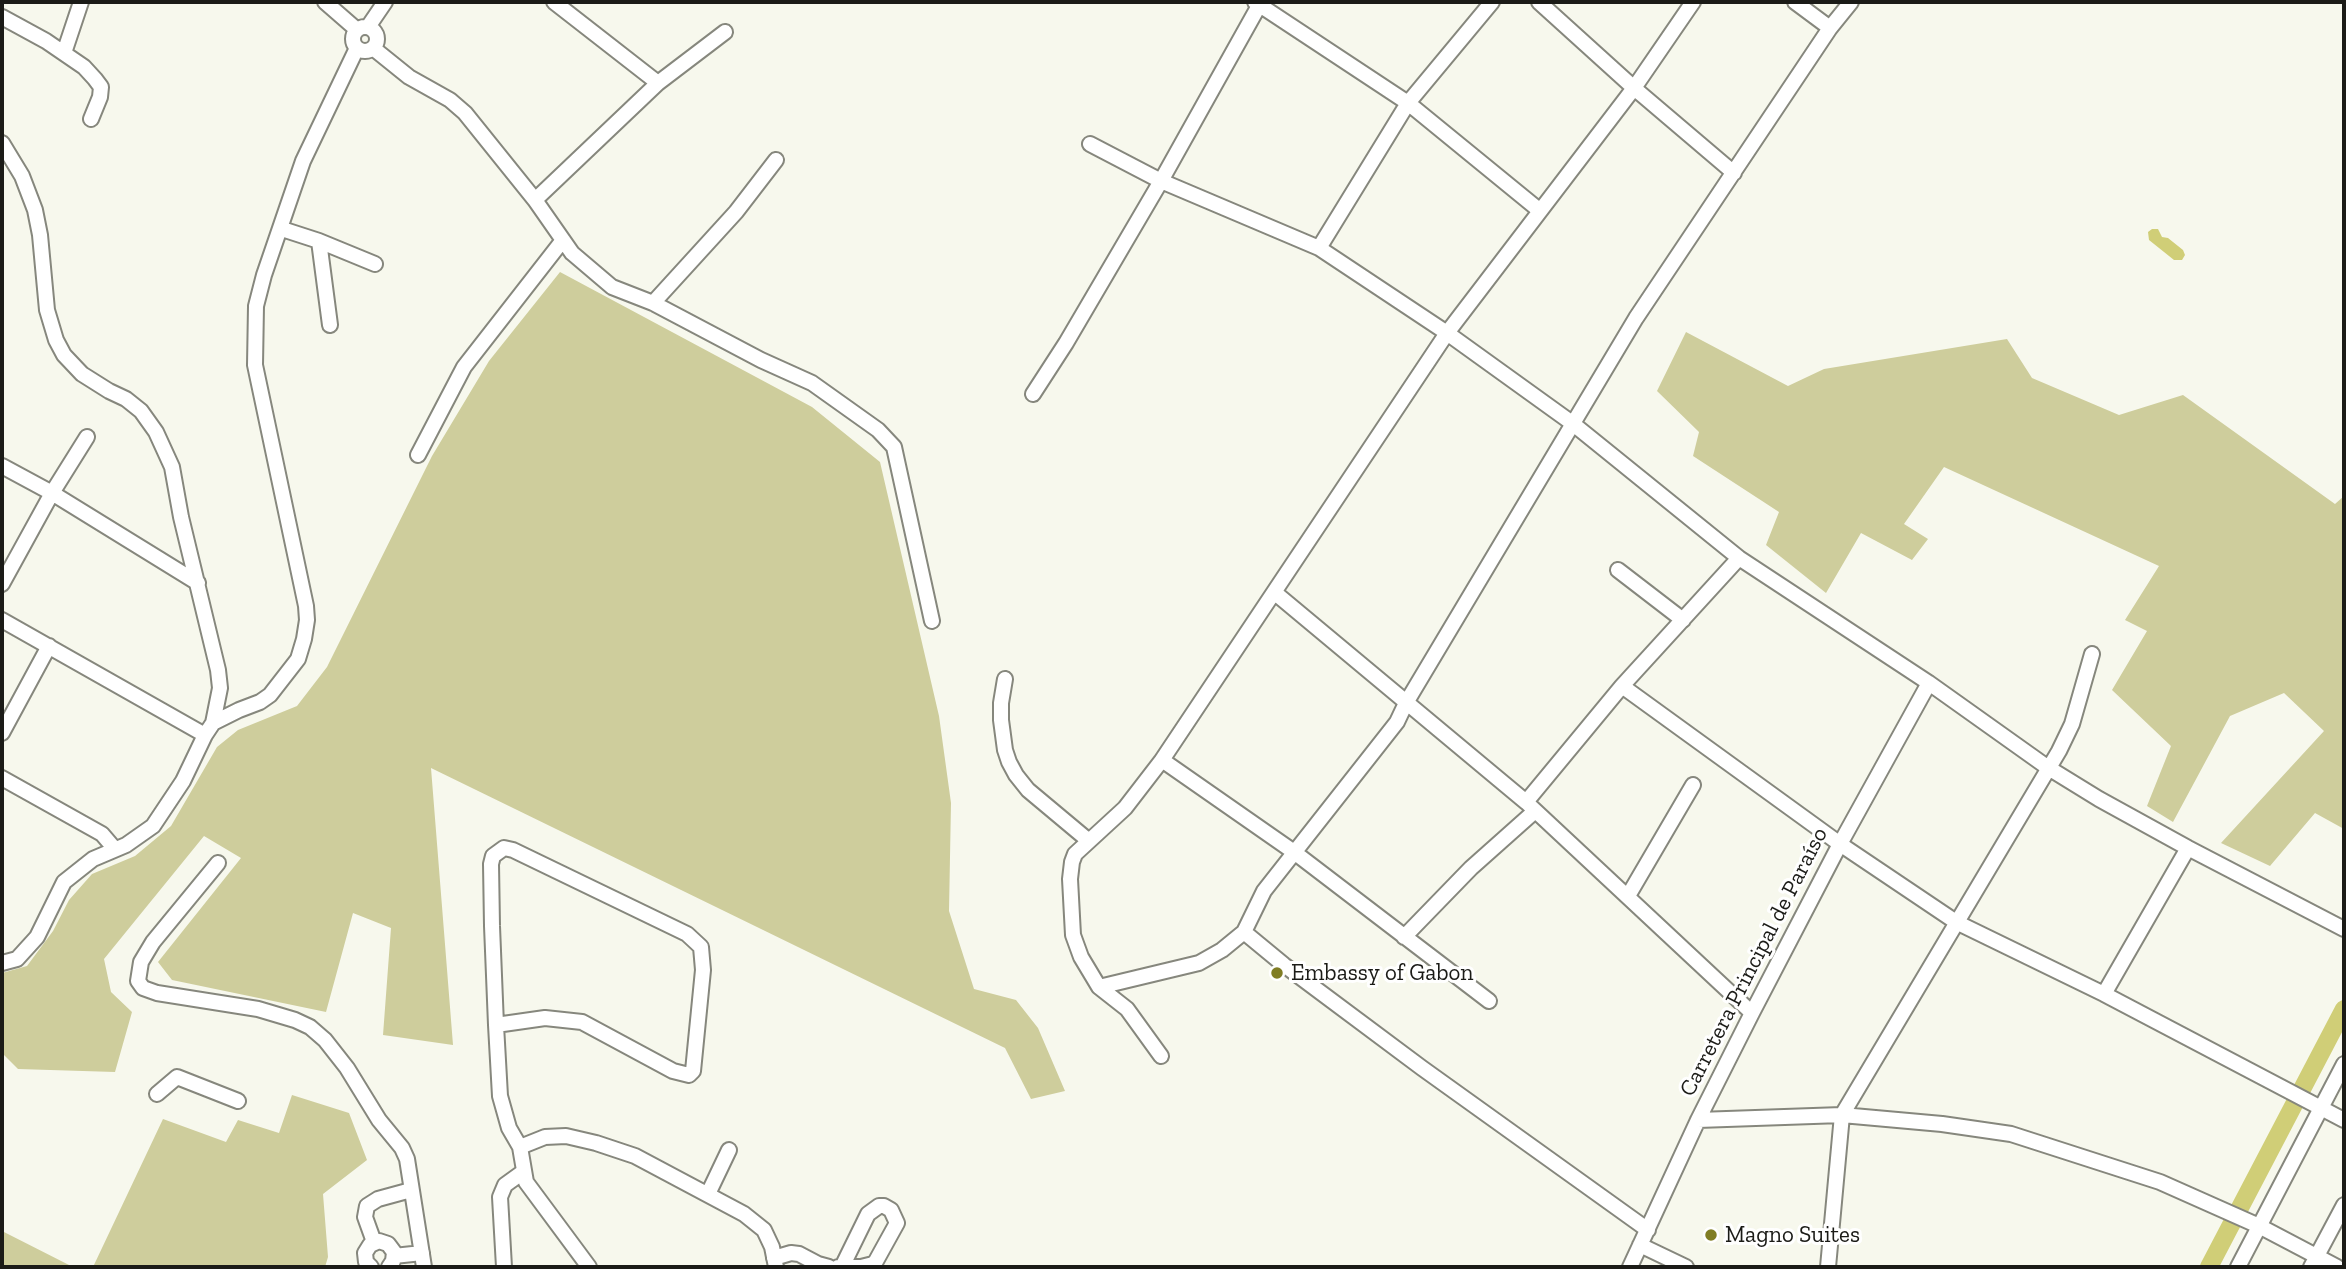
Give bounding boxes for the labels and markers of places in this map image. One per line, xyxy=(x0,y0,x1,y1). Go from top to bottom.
place label: Embassy of Gabon xyxy=(1291,959,1474,987)
marker: Embassy of Gabon xyxy=(1269,965,1285,981)
place label: Magno Suites xyxy=(1725,1221,1860,1249)
marker: Magno Suites xyxy=(1703,1227,1719,1243)

